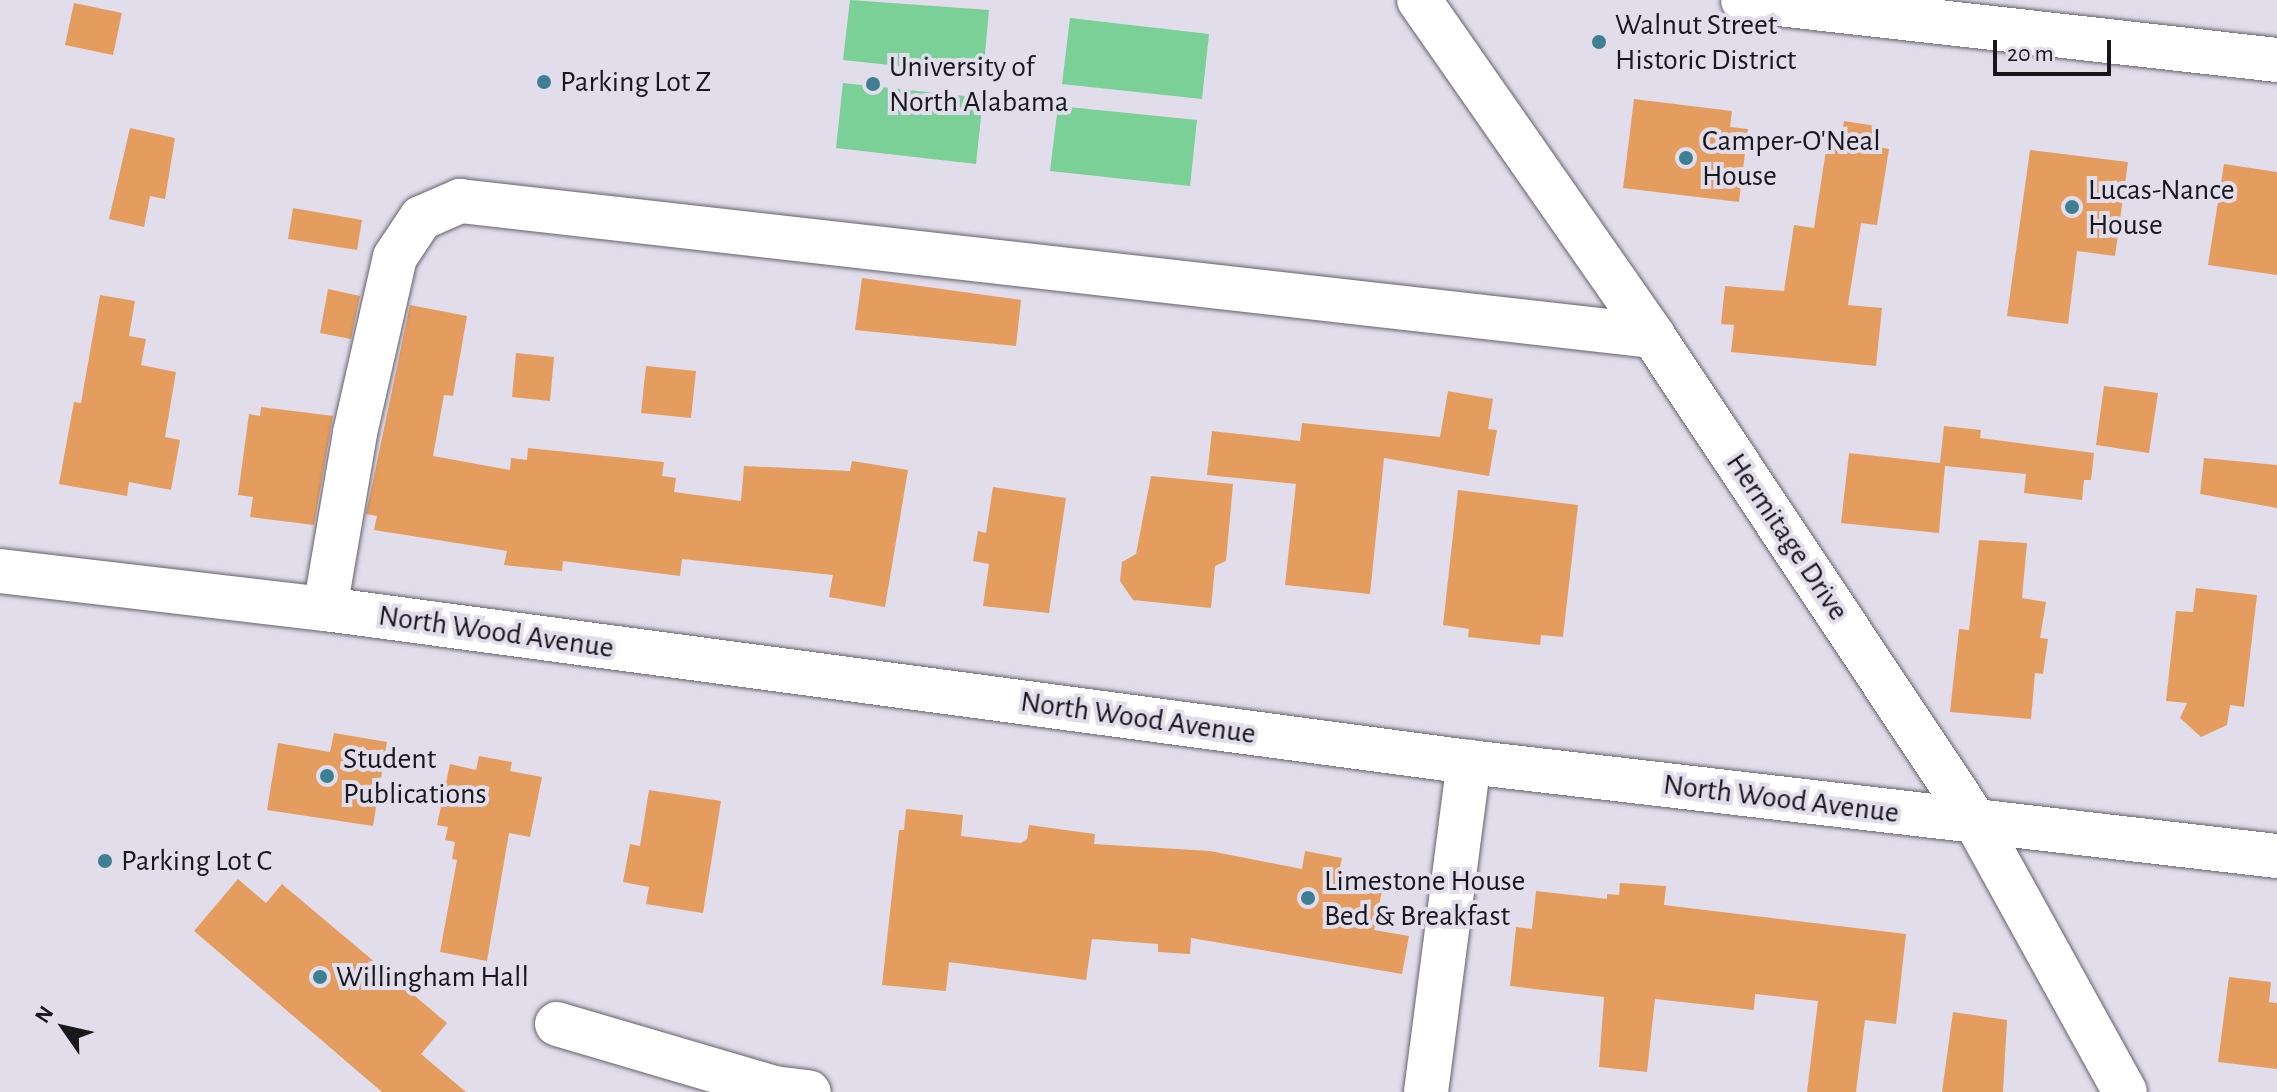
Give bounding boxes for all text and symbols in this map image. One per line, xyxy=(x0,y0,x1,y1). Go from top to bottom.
place label: Walnut Street Historic District xyxy=(1615,7,1796,78)
scale bar xyxy=(1997,24,2115,74)
marker: Walnut Street Historic District xyxy=(1590,33,1608,51)
text: 20 m xyxy=(2007,42,2054,66)
place label: University of North Alabama xyxy=(889,49,1069,120)
place label: Parking Lot Z xyxy=(560,64,711,100)
marker: Parking Lot Z xyxy=(535,73,553,91)
marker: University of North Alabama xyxy=(864,75,882,93)
place label: Camper-O'Neal House xyxy=(1702,123,1881,194)
marker: Camper-O'Neal House xyxy=(1677,149,1695,167)
place label: Lucas-Nance House xyxy=(2088,172,2235,242)
marker: Lucas-Nance House xyxy=(2063,198,2081,216)
street label: Hermitage Drive xyxy=(1718,447,1856,627)
street label: North Wood Avenue xyxy=(376,598,616,666)
street label: North Wood Avenue xyxy=(1018,684,1258,752)
place label: Student Publications xyxy=(343,741,487,812)
marker: Student Publications xyxy=(318,767,336,785)
street label: North Wood Avenue xyxy=(1661,767,1901,831)
place label: Parking Lot C xyxy=(121,843,272,879)
marker: Parking Lot C xyxy=(96,852,114,870)
place label: Limestone House Bed & Breakfast xyxy=(1324,863,1525,934)
marker: Limestone House Bed & Breakfast xyxy=(1299,889,1317,907)
place label: Willingham Hall xyxy=(336,959,529,995)
marker: Willingham Hall xyxy=(311,968,329,986)
north arrow xyxy=(24,988,104,1068)
text: N xyxy=(31,1002,57,1027)

